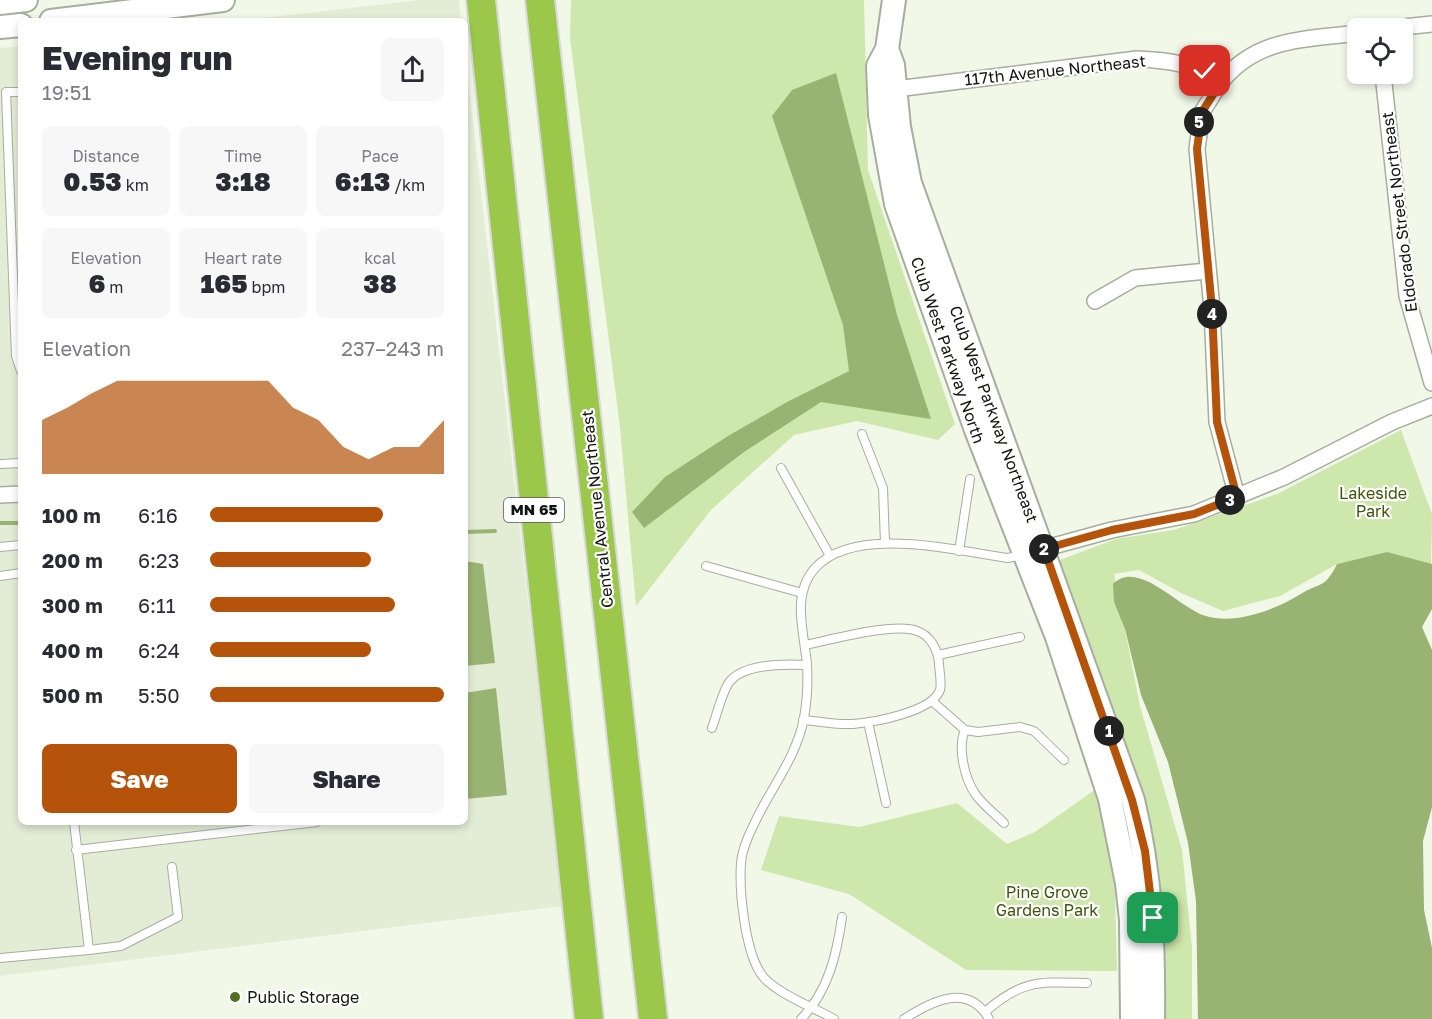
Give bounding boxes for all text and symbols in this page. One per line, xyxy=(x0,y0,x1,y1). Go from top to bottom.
map controls xyxy=(1347,18,1413,84)
button: locate xyxy=(1347,18,1413,84)
text: Evening run xyxy=(42,38,233,77)
button: share xyxy=(381,38,444,101)
pin xyxy=(1179,45,1230,96)
street label: 117th Avenue Northeast xyxy=(963,51,1147,89)
icon: check xyxy=(1188,54,1221,87)
text: 19:51 xyxy=(42,80,91,104)
pin: 5 xyxy=(1184,107,1214,137)
street label: Eldorado Street Northeast xyxy=(1377,111,1421,313)
text: 5 xyxy=(1194,112,1204,132)
text: Distance xyxy=(72,146,140,166)
text: Time xyxy=(224,146,262,166)
text: Pace xyxy=(361,146,399,166)
text: 0.53 xyxy=(63,166,122,197)
text: 3:18 xyxy=(215,166,271,197)
text: 6:13 xyxy=(335,166,390,197)
text: km xyxy=(122,175,149,195)
text: /km xyxy=(390,175,425,195)
text: Elevation xyxy=(70,248,142,268)
text: Heart rate xyxy=(204,248,282,268)
text: kcal xyxy=(364,248,396,268)
street label: Club West Parkway North xyxy=(907,254,989,446)
text: 6 xyxy=(88,268,105,299)
text: 165 xyxy=(201,268,248,299)
text: 38 xyxy=(363,268,397,299)
text: m xyxy=(105,277,124,297)
text: bpm xyxy=(248,277,285,297)
pin: 4 xyxy=(1197,299,1227,329)
street label: Club West Parkway Northeast xyxy=(945,303,1043,525)
text: 4 xyxy=(1207,304,1217,324)
text: Elevation xyxy=(42,336,131,360)
text: 237–243 m xyxy=(341,336,444,360)
street label: Central Avenue Northeast xyxy=(577,409,617,609)
park label: Lakeside Park xyxy=(1339,483,1407,521)
pin: 3 xyxy=(1215,485,1245,515)
text: 3 xyxy=(1225,490,1235,510)
road number: MN 65 xyxy=(504,498,564,522)
text: 100 m xyxy=(42,503,101,527)
text: 6:16 xyxy=(138,503,178,527)
pin: 2 xyxy=(1029,534,1059,564)
text: 2 xyxy=(1039,539,1049,559)
text: 200 m xyxy=(42,548,103,572)
text: 6:23 xyxy=(138,548,179,572)
text: 300 m xyxy=(42,593,103,617)
text: 6:11 xyxy=(138,593,176,617)
text: 400 m xyxy=(42,638,103,662)
text: 6:24 xyxy=(138,638,180,662)
text: 500 m xyxy=(42,683,103,707)
text: 5:50 xyxy=(138,683,180,707)
pin: 1 xyxy=(1094,716,1124,746)
text: 1 xyxy=(1105,721,1113,741)
button: Save xyxy=(42,744,237,813)
button: Share xyxy=(249,744,444,813)
park label: Pine Grove Gardens Park xyxy=(996,882,1098,920)
pin xyxy=(1127,892,1178,943)
icon: arrive xyxy=(1136,901,1169,934)
place label: Public Storage xyxy=(247,987,359,1007)
marker: Public Storage xyxy=(228,990,242,1004)

